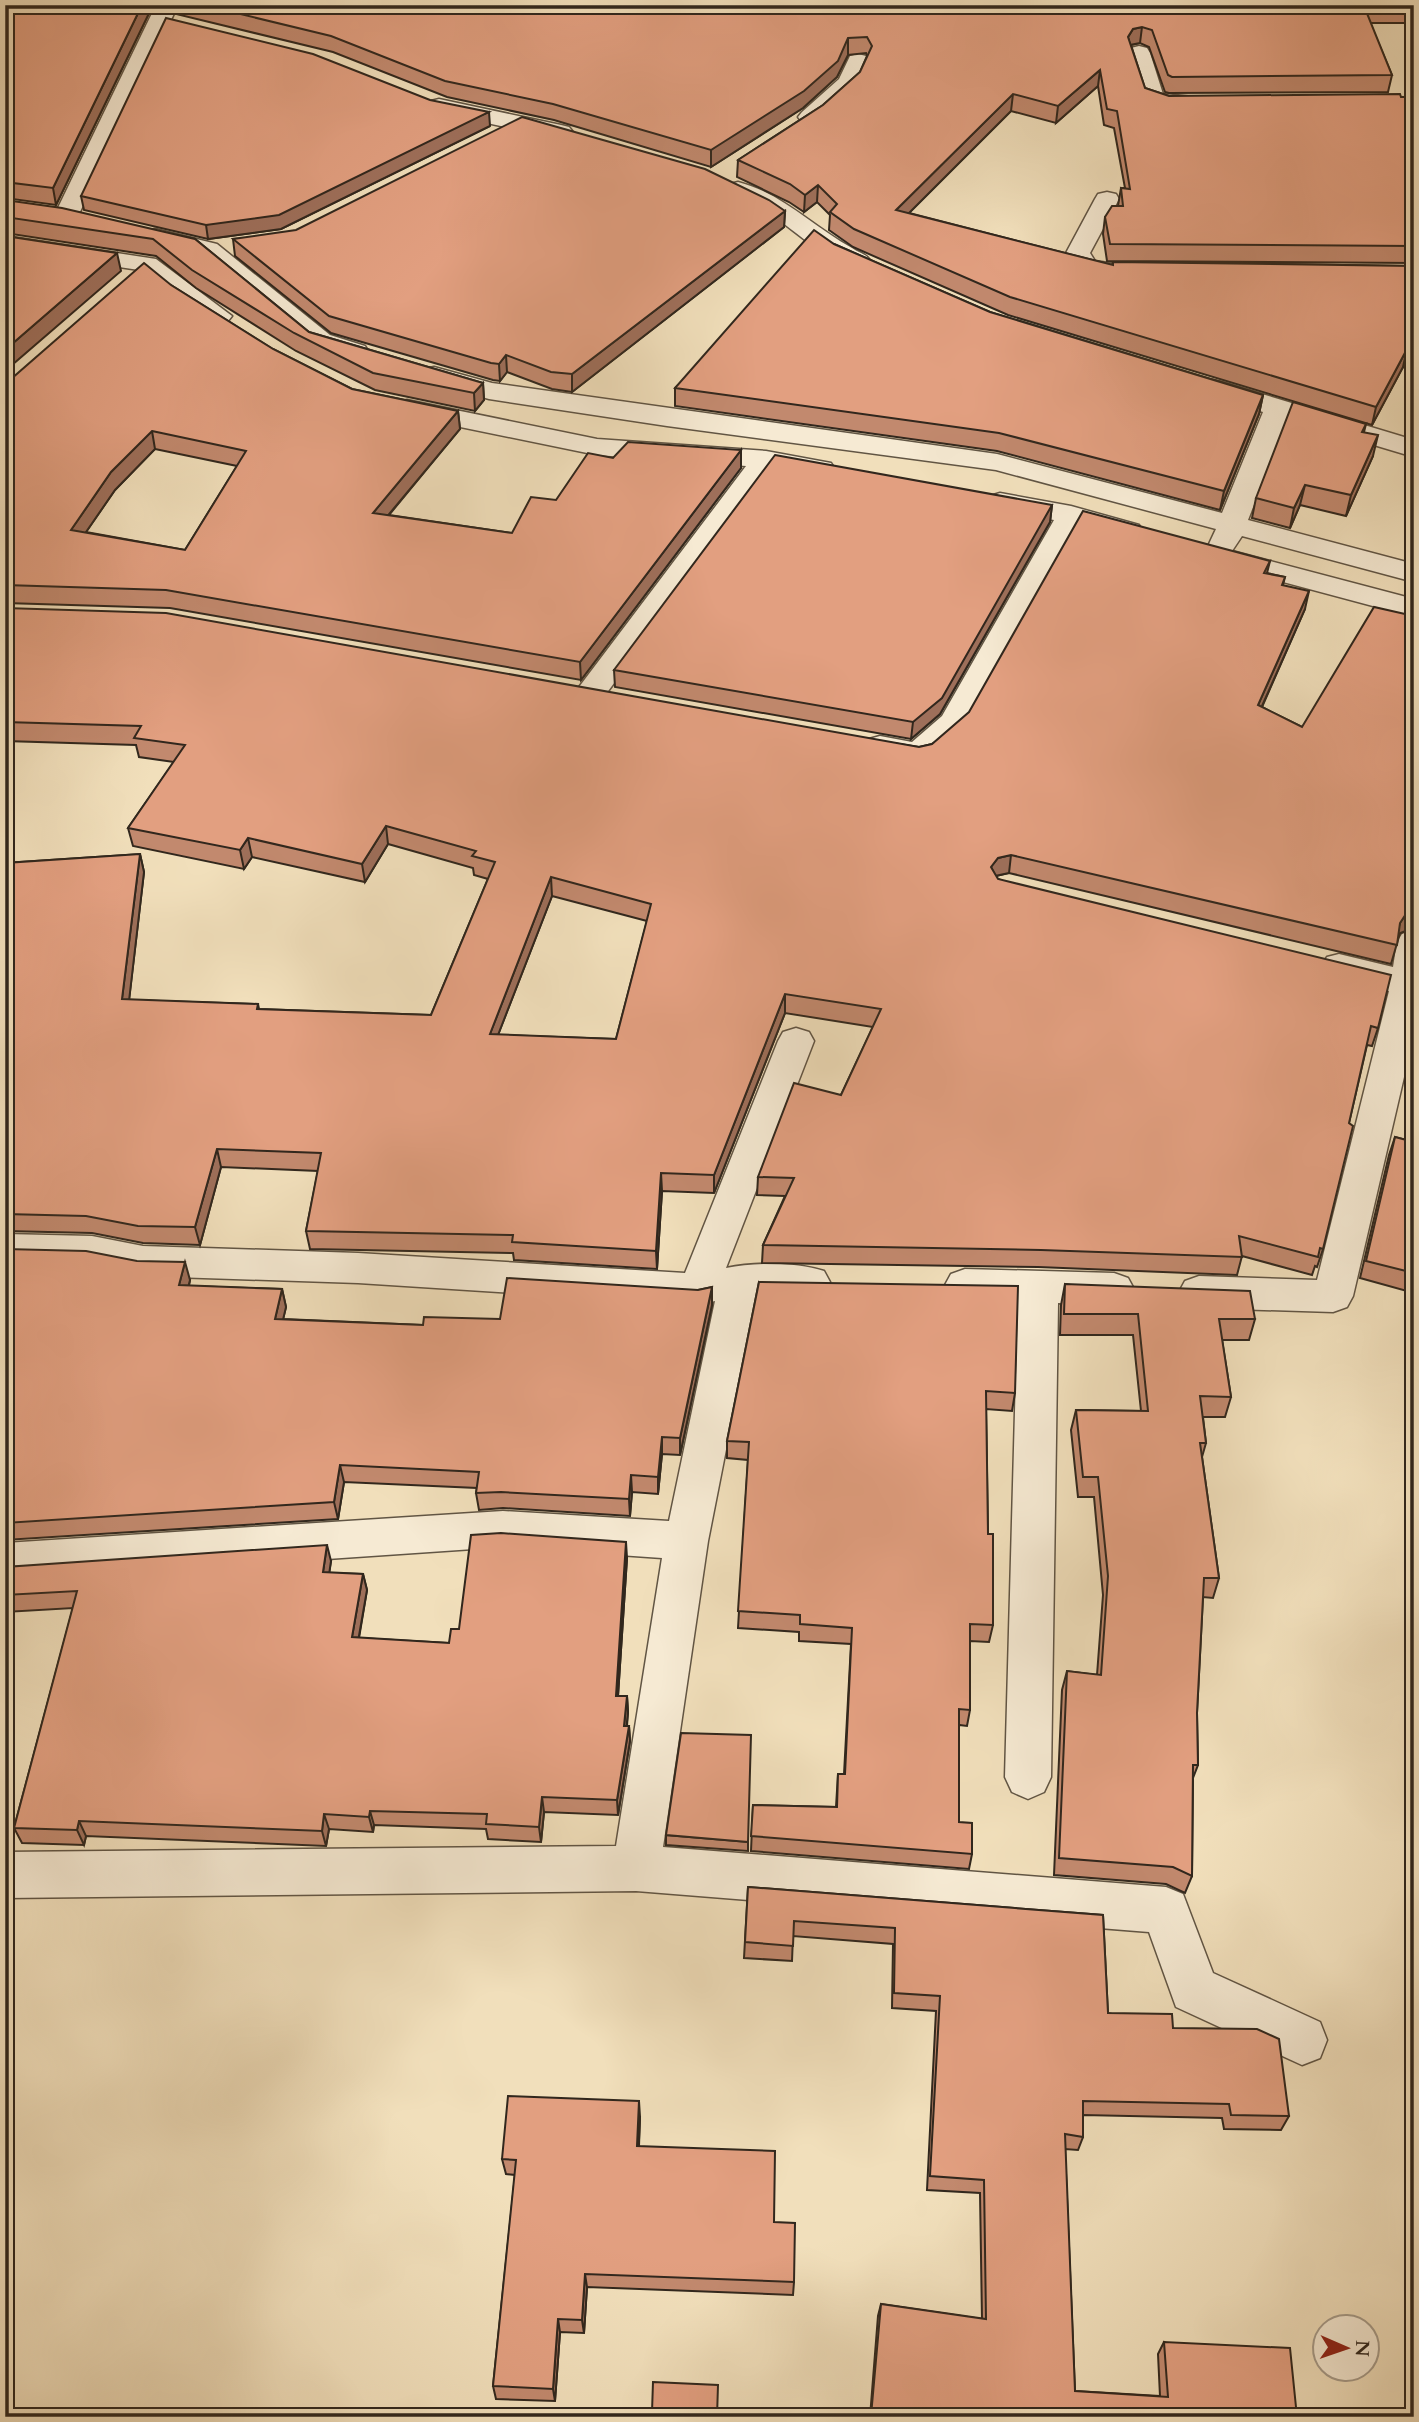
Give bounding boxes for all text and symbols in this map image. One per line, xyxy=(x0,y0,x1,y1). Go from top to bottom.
north arrow xyxy=(1310,2314,1380,2384)
text: N xyxy=(1349,2340,1375,2358)

